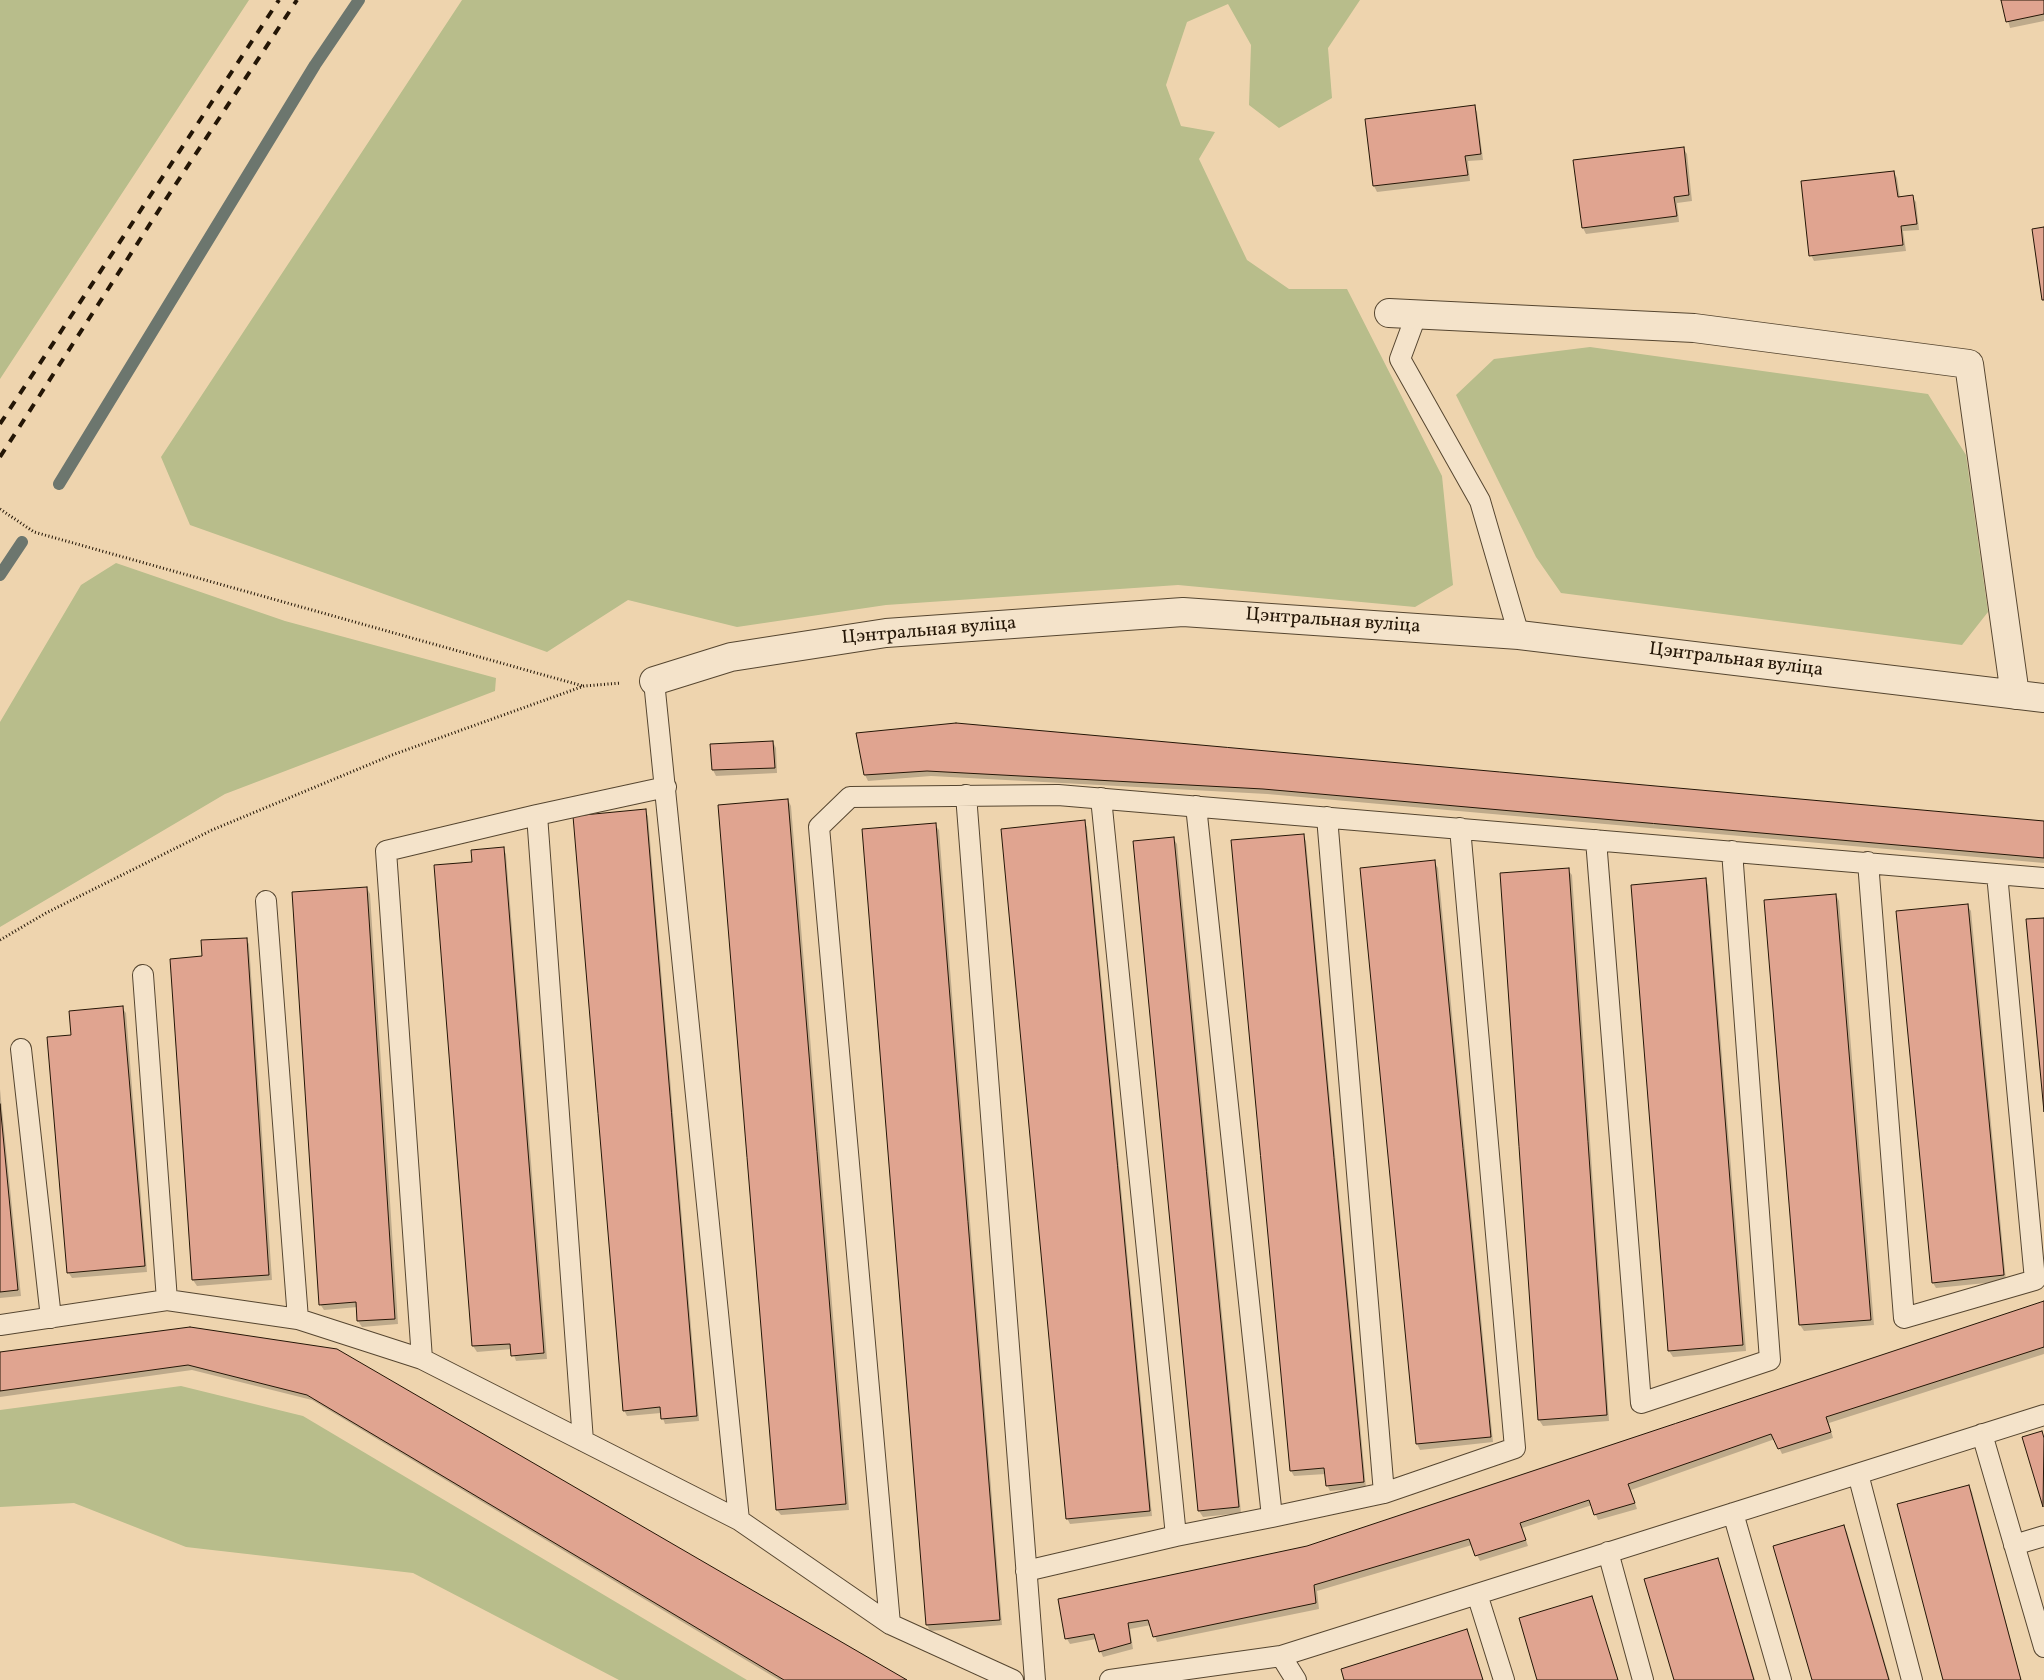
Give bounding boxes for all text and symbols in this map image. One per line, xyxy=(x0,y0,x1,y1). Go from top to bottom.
street label: Цэнтральная вуліца xyxy=(1245,605,1421,639)
street label: Цэнтральная вуліца xyxy=(841,613,1017,651)
street label: Цэнтральная вуліца xyxy=(1648,639,1824,683)

